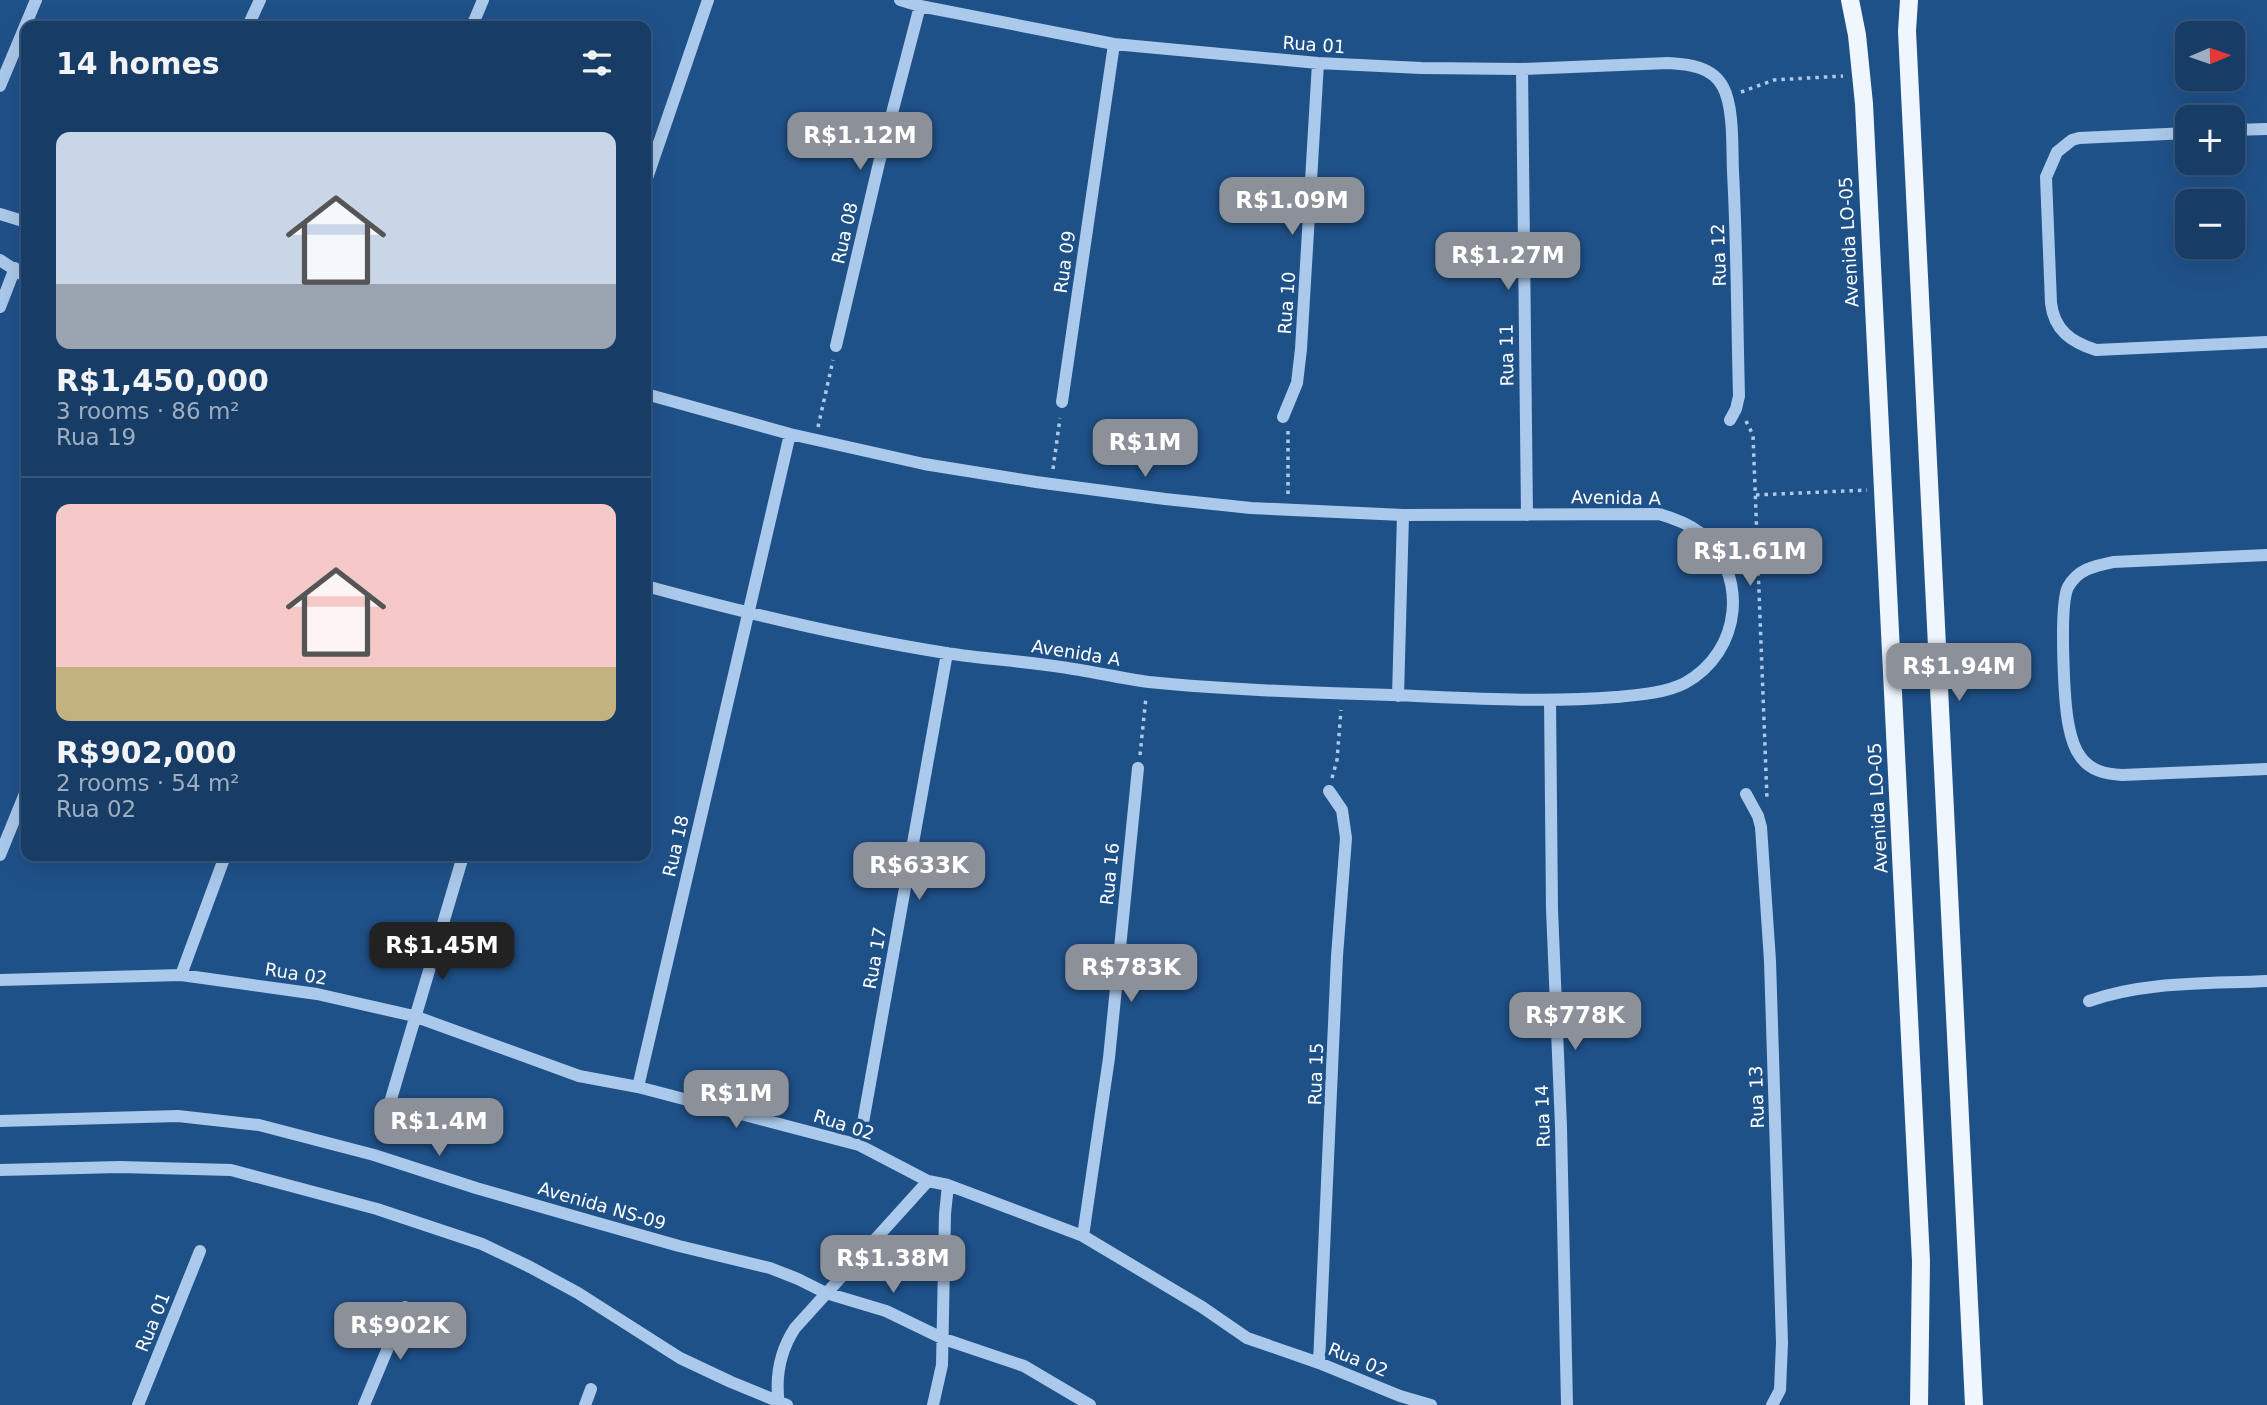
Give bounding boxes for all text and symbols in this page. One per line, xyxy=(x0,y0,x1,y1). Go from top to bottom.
north arrow xyxy=(2175,21,2245,91)
map controls xyxy=(2175,21,2245,259)
street label: Rua 01 xyxy=(1282,32,1346,57)
icon: filters xyxy=(578,44,616,82)
text: 14 homes xyxy=(56,46,220,81)
button: + xyxy=(2175,105,2245,175)
pin: R$1.12M xyxy=(795,113,925,172)
text: R$1.12M xyxy=(803,122,917,148)
street label: Avenida LO-05 xyxy=(1835,176,1862,308)
icon: home xyxy=(273,177,399,303)
pin: R$1.09M xyxy=(1227,177,1357,237)
text: R$1.09M xyxy=(1235,187,1349,213)
button: − xyxy=(2175,189,2245,259)
street label: Rua 08 xyxy=(827,200,862,266)
street label: Rua 12 xyxy=(1707,223,1730,287)
street label: Rua 09 xyxy=(1050,229,1079,294)
pin: R$1.27M xyxy=(1443,232,1573,292)
text: R$1.27M xyxy=(1451,242,1565,268)
street label: Rua 10 xyxy=(1274,271,1299,335)
street label: Rua 11 xyxy=(1495,323,1518,387)
text: R$1,450,000 xyxy=(56,363,269,398)
text: 3 rooms · 86 m² xyxy=(56,398,240,424)
pin: R$1M xyxy=(1104,420,1186,479)
text: Rua 19 xyxy=(56,424,136,450)
text: R$1M xyxy=(1109,429,1181,455)
street label: Avenida A xyxy=(1571,486,1662,509)
pin: R$1.61M xyxy=(1685,528,1815,588)
text: R$1.61M xyxy=(1693,538,1807,564)
icon: home xyxy=(273,549,399,675)
street label: Avenida A xyxy=(1030,635,1123,670)
pin: R$1.94M xyxy=(1894,644,2024,703)
text: R$1.94M xyxy=(1902,653,2016,679)
text: R$902,000 xyxy=(56,735,237,770)
street label: Avenida LO-05 xyxy=(1864,742,1891,874)
text: 2 rooms · 54 m² xyxy=(56,770,240,796)
text: Rua 02 xyxy=(56,796,136,822)
street label: Rua 18 xyxy=(658,813,693,879)
pin: R$633K xyxy=(862,842,976,902)
street label: Rua 16 xyxy=(1096,842,1123,906)
text: R$633K xyxy=(869,852,969,878)
pin: R$1.45M xyxy=(377,922,507,982)
street label: Rua 17 xyxy=(859,925,890,991)
text: R$1.45M xyxy=(385,932,499,958)
pin: R$783K xyxy=(1074,944,1188,1004)
text: R$783K xyxy=(1081,954,1181,980)
street label: Rua 02 xyxy=(263,958,329,989)
pin: R$778K xyxy=(1518,992,1632,1052)
text: R$778K xyxy=(1525,1002,1625,1028)
street label: Rua 15 xyxy=(1304,1042,1327,1106)
street label: Rua 13 xyxy=(1745,1065,1768,1129)
pin: R$1M xyxy=(695,1070,777,1130)
text: R$1M xyxy=(700,1080,772,1106)
street label: Rua 14 xyxy=(1531,1084,1554,1148)
pin: R$1.4M xyxy=(382,1098,496,1158)
street label: Rua 02 xyxy=(811,1105,877,1144)
text: R$1.4M xyxy=(390,1108,488,1134)
street label: Avenida NS-09 xyxy=(536,1177,668,1234)
pin: R$1.38M xyxy=(828,1236,958,1295)
text: R$1.38M xyxy=(836,1245,950,1271)
street label: Rua 01 xyxy=(131,1289,174,1355)
pin: R$902K xyxy=(343,1302,457,1362)
text: R$902K xyxy=(350,1312,450,1338)
street label: Rua 02 xyxy=(1325,1338,1391,1381)

